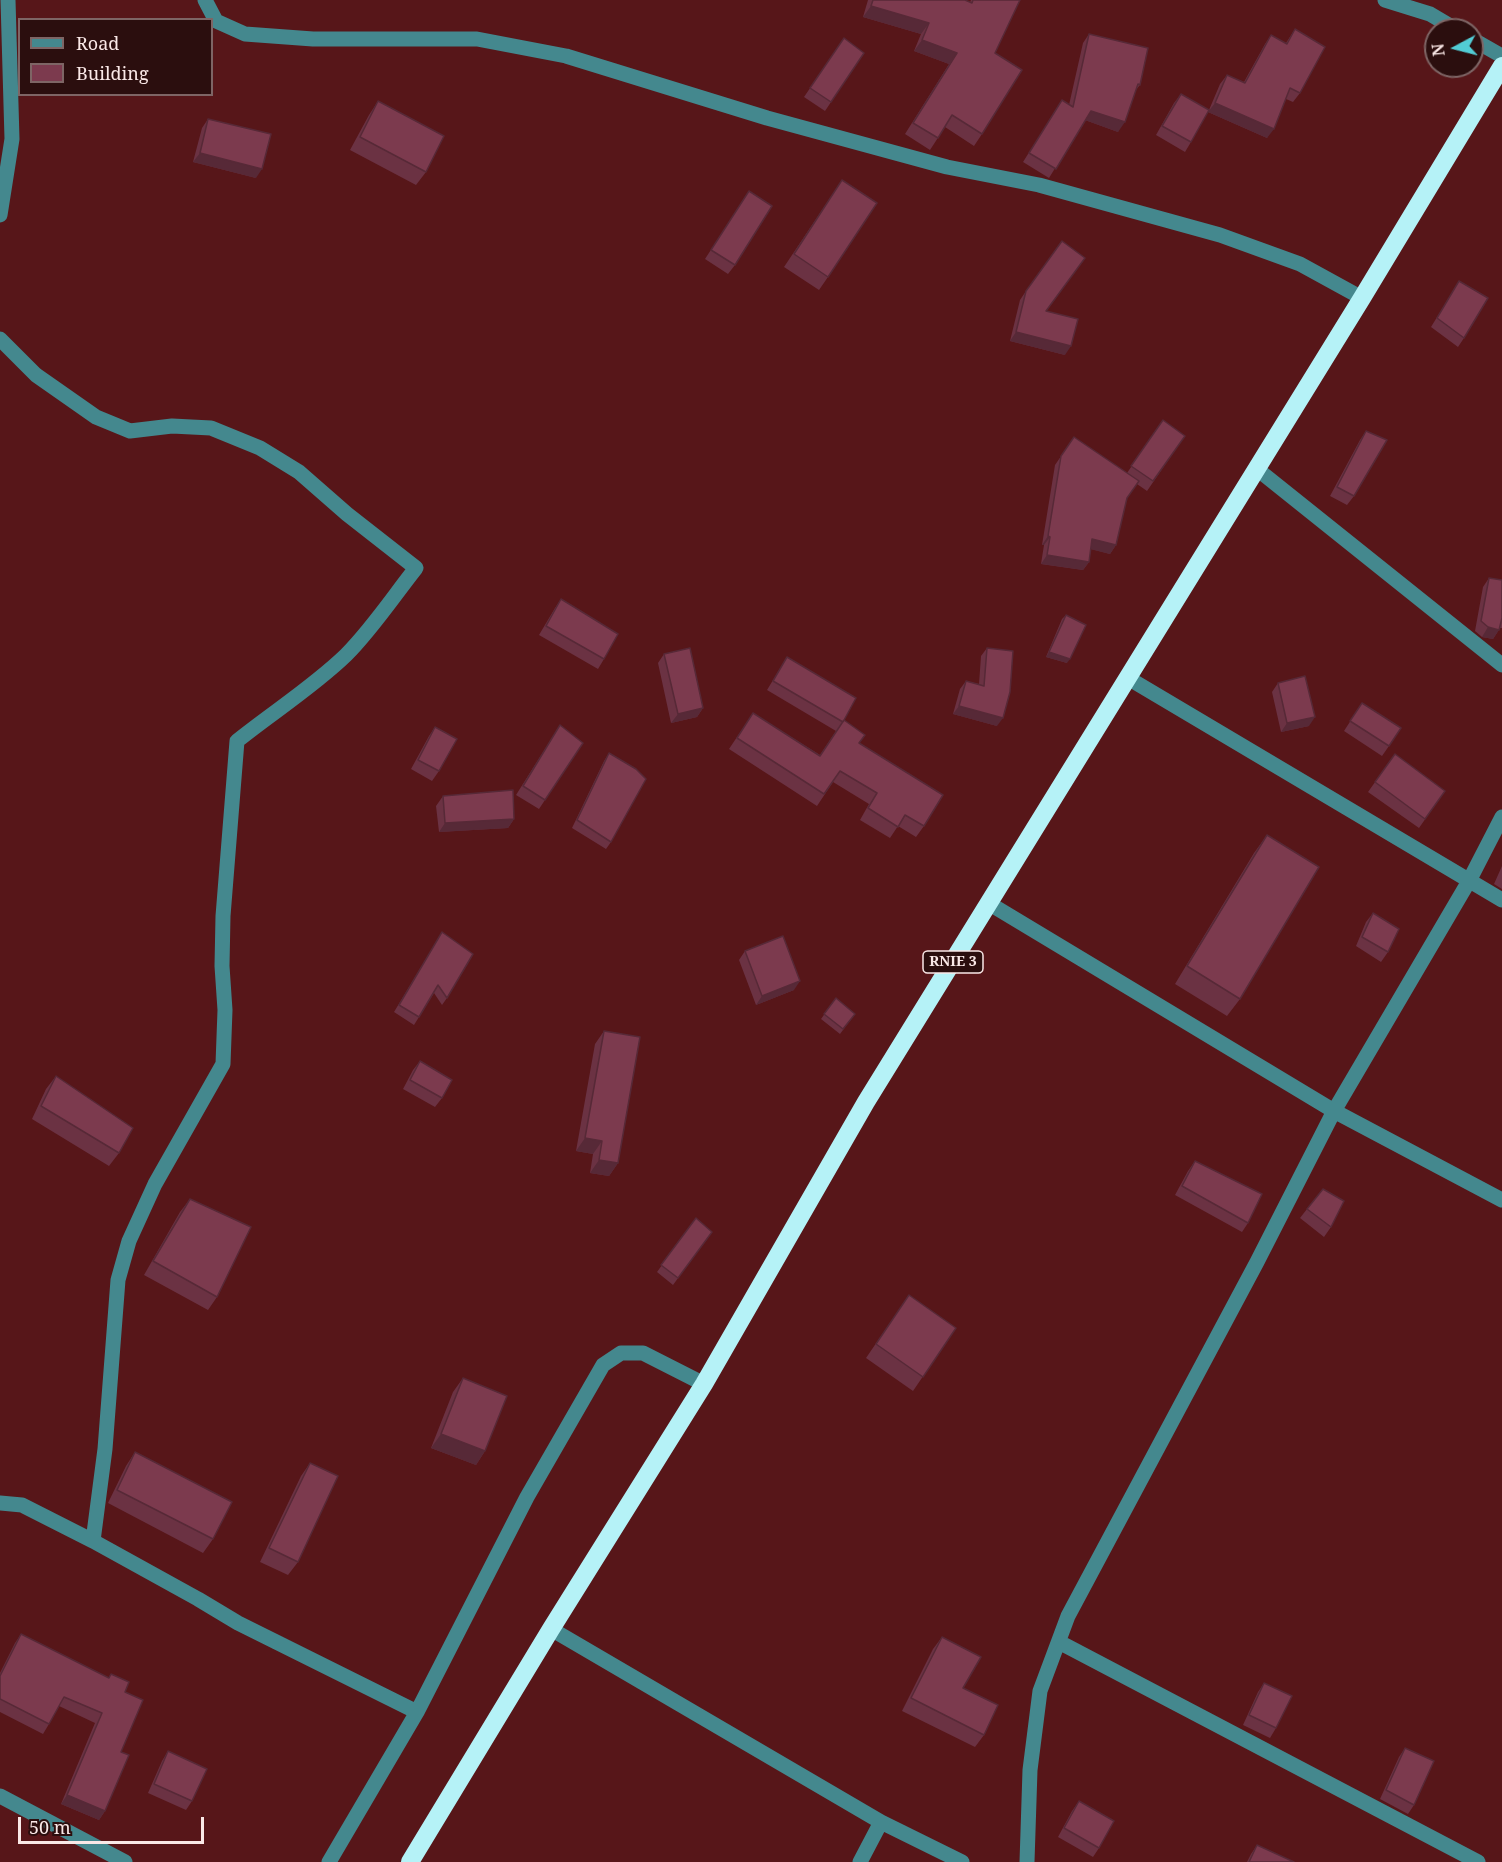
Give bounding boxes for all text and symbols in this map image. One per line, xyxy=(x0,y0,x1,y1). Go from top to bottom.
legend xyxy=(18,18,213,96)
north arrow xyxy=(1424,18,1484,78)
text: Road xyxy=(76,31,119,55)
text: N xyxy=(1426,42,1450,58)
text: Building xyxy=(76,61,149,85)
road number: RNIE 3 xyxy=(923,951,983,973)
scale bar xyxy=(21,1805,207,1843)
text: 50 m xyxy=(29,1815,71,1839)

